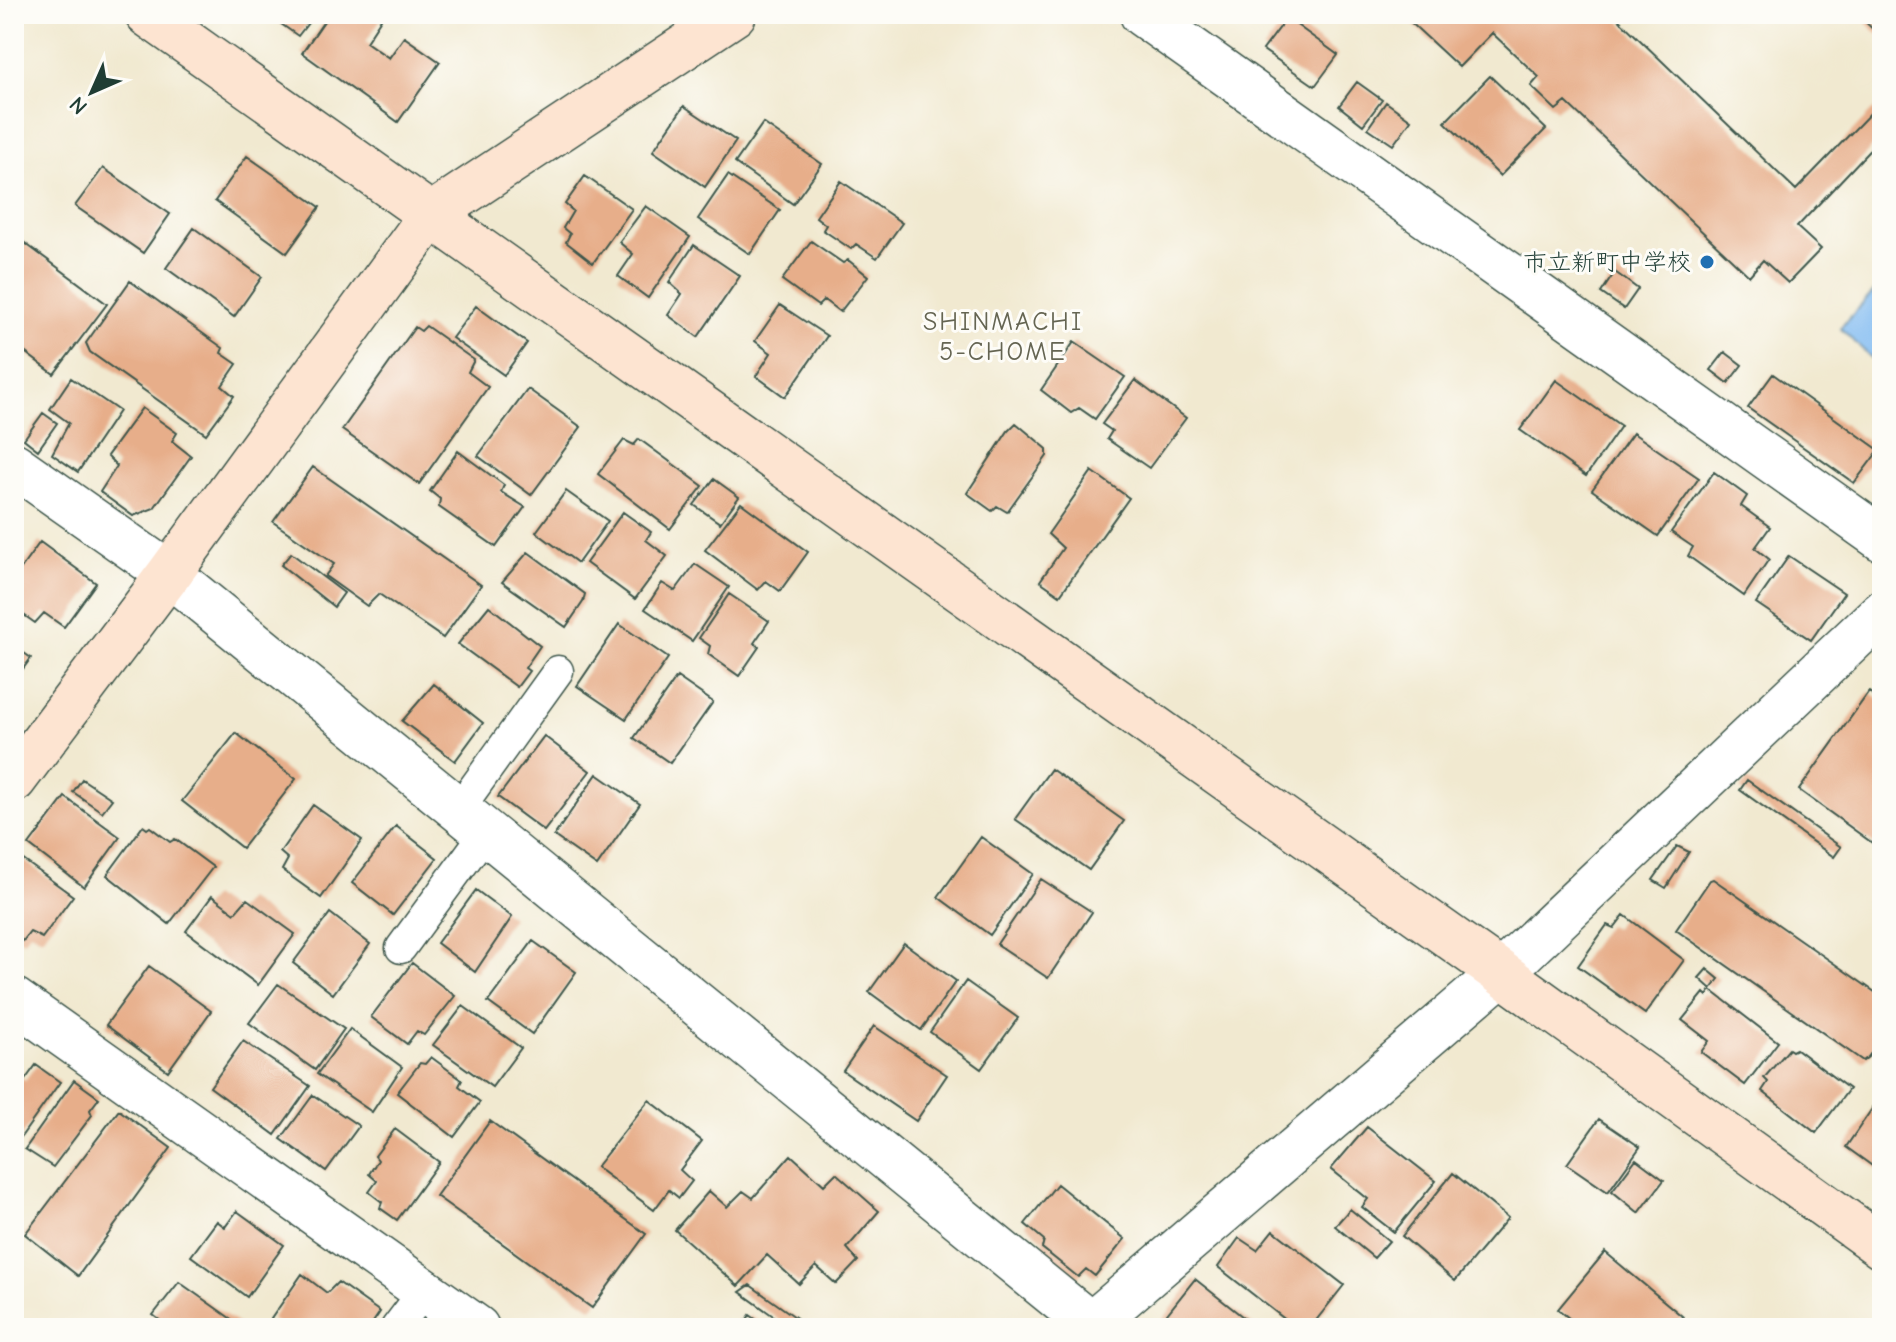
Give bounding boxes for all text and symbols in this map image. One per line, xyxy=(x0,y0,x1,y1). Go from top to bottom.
north arrow xyxy=(52,52,132,132)
text: N xyxy=(64,91,93,120)
place label: 市立新町中学校 xyxy=(1523,248,1691,276)
marker: 市立新町中学校 xyxy=(1698,253,1716,271)
district label: SHINMACHI 5-CHOME xyxy=(923,307,1083,367)

